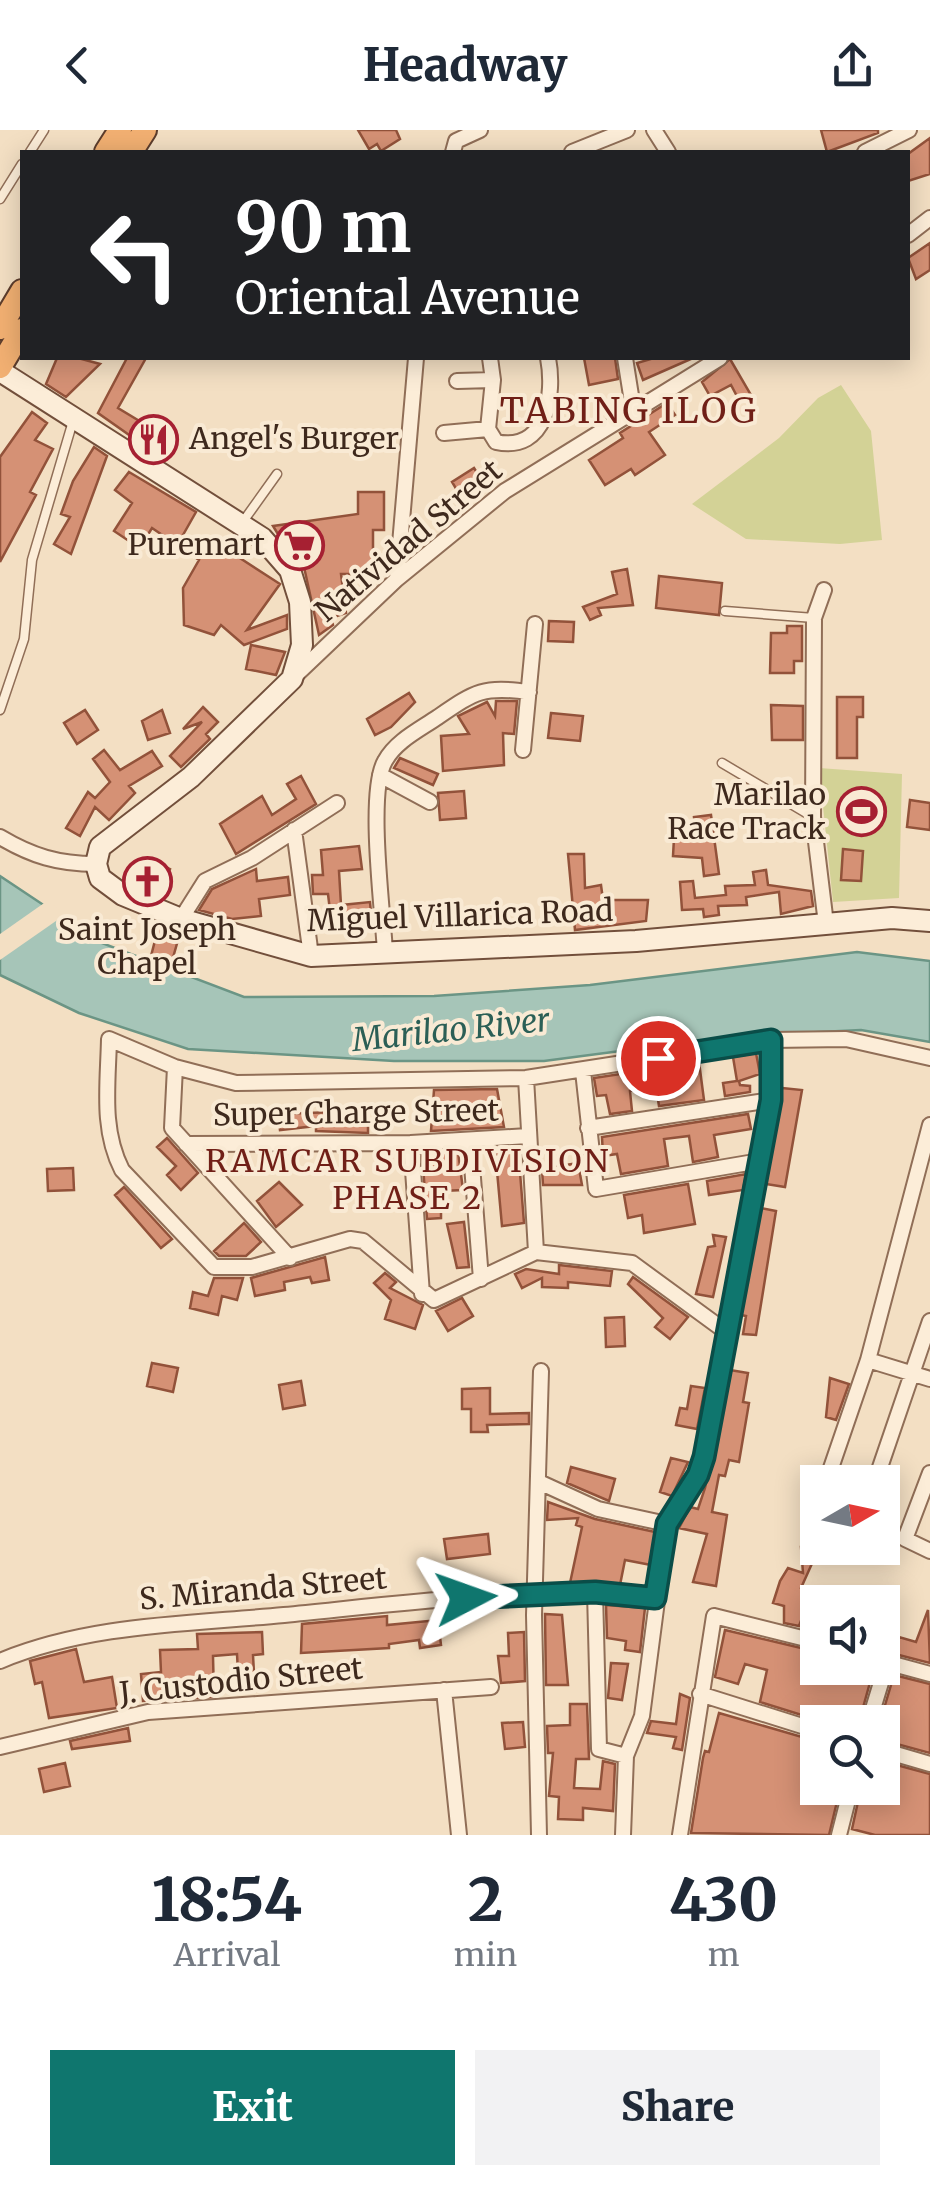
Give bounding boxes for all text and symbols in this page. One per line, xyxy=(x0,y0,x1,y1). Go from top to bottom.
text: Headway xyxy=(363,37,567,93)
icon: back xyxy=(50,38,105,93)
icon: share xyxy=(825,38,880,93)
text: 90 m xyxy=(235,183,412,271)
icon: left xyxy=(70,190,200,320)
text: Oriental Avenue xyxy=(235,270,580,326)
district label: TABING ILOG xyxy=(500,389,758,433)
restaurant icon: Angel's Burger xyxy=(128,413,180,465)
place label: Angel's Burger xyxy=(188,419,399,457)
street label: Natividad Street xyxy=(307,451,510,629)
supermarket icon: Puremart xyxy=(274,519,326,571)
place label: Puremart xyxy=(127,525,265,563)
place label: Marilao Race Track xyxy=(667,775,826,847)
sports icon: Marilao Race Track xyxy=(835,786,887,838)
church icon: Saint Joseph Chapel xyxy=(121,855,173,907)
street label: Miguel Villarica Road xyxy=(306,891,614,939)
place label: Saint Joseph Chapel xyxy=(58,910,236,982)
water label: Marilao River xyxy=(348,1000,553,1060)
pin xyxy=(616,1016,701,1101)
icon: arrive xyxy=(631,1031,686,1086)
street label: Super Charge Street xyxy=(213,1091,500,1133)
district label: RAMCAR SUBDIVISION PHASE 2 xyxy=(205,1141,611,1218)
north arrow xyxy=(800,1465,900,1565)
map controls xyxy=(800,1465,900,1805)
position arrow xyxy=(414,1546,518,1650)
street label: S. Miranda Street xyxy=(138,1558,389,1618)
button: sound xyxy=(800,1585,900,1685)
street label: J. Custodio Street xyxy=(116,1648,365,1712)
button: search xyxy=(800,1705,900,1805)
text: 18:54 xyxy=(152,1862,302,1937)
text: 2 xyxy=(468,1862,503,1937)
text: 430 xyxy=(669,1862,778,1937)
text: Arrival xyxy=(174,1935,280,1975)
text: min xyxy=(454,1935,517,1975)
text: m xyxy=(708,1935,739,1975)
button: Exit xyxy=(50,2050,455,2165)
button: Share xyxy=(475,2050,880,2165)

